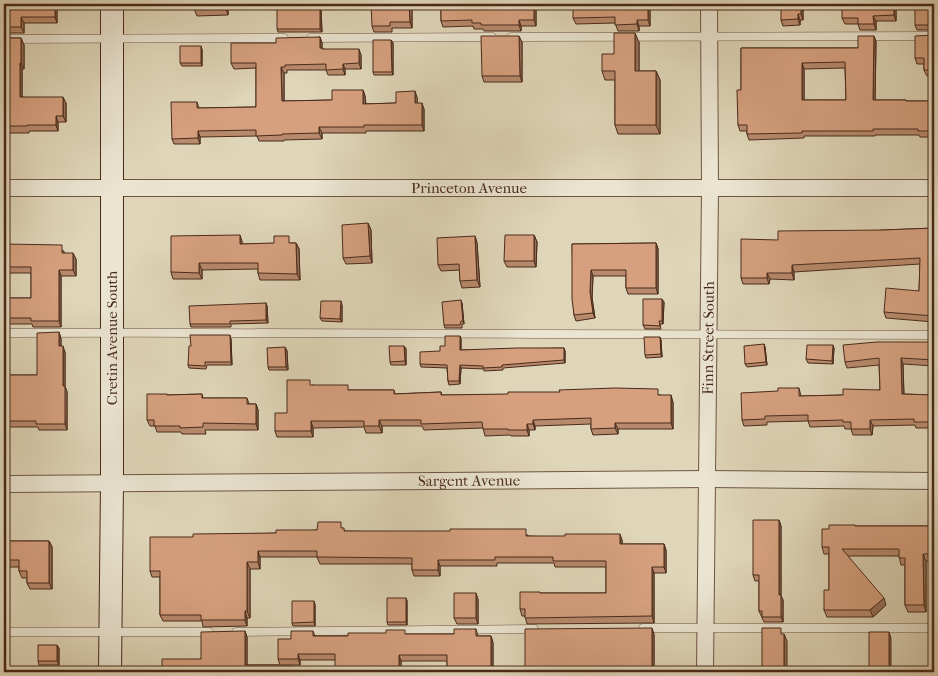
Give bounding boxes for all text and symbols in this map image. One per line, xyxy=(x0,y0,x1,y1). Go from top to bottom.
street label: Princeton Avenue xyxy=(411,179,527,197)
street label: Cretin Avenue South xyxy=(103,270,121,405)
street label: Finn Street South xyxy=(699,281,718,395)
street label: Sargent Avenue xyxy=(418,471,521,490)

